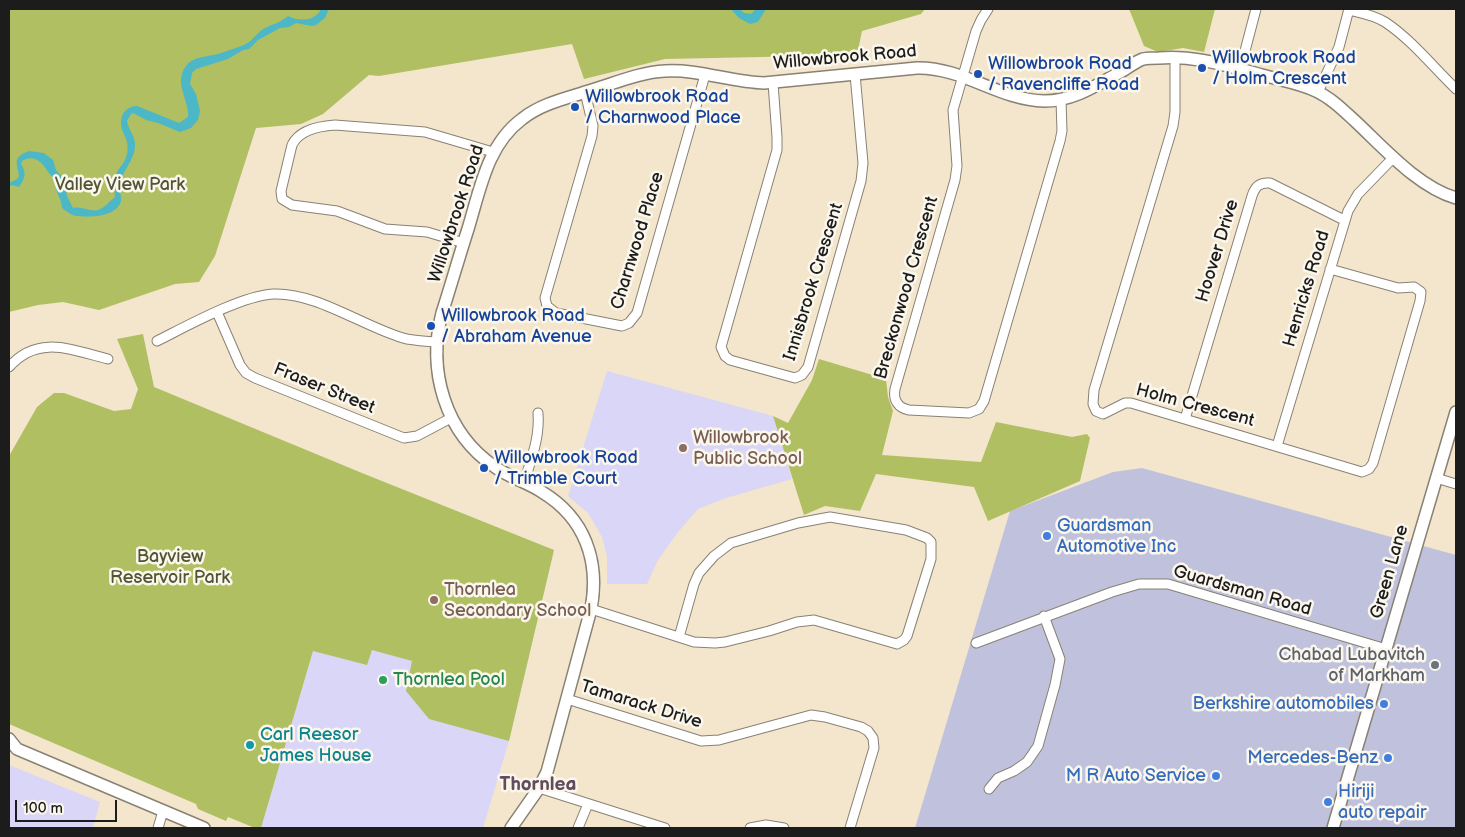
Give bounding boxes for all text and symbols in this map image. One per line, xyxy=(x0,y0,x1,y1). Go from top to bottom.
street label: Willowbrook Road xyxy=(772,41,918,75)
place label: Willowbrook Road / Holm Crescent xyxy=(1212,47,1356,90)
place label: Willowbrook Road / Ravencliffe Road xyxy=(988,53,1139,96)
marker: Willowbrook Road / Holm Crescent xyxy=(1196,62,1208,74)
marker: Willowbrook Road / Ravencliffe Road xyxy=(972,68,984,80)
place label: Willowbrook Road / Charnwood Place xyxy=(585,86,741,128)
marker: Willowbrook Road / Charnwood Place xyxy=(569,101,581,113)
street label: Willowbrook Road xyxy=(425,142,489,286)
street label: Charnwood Place xyxy=(607,170,669,312)
park label: Valley View Park xyxy=(55,174,185,196)
street label: Breckonwood Crescent xyxy=(871,194,943,382)
street label: Hoover Drive xyxy=(1192,197,1244,305)
street label: Innisbrook Crescent xyxy=(780,200,848,364)
street label: Henricks Road xyxy=(1279,228,1335,350)
place label: Willowbrook Road / Abraham Avenue xyxy=(441,305,592,348)
marker: Willowbrook Road / Abraham Avenue xyxy=(425,320,437,332)
street label: Fraser Street xyxy=(270,359,378,419)
street label: Holm Crescent xyxy=(1133,380,1257,432)
place label: Willowbrook Public School xyxy=(693,427,802,469)
marker: Willowbrook Public School xyxy=(677,442,689,454)
place label: Willowbrook Road / Trimble Court xyxy=(494,447,638,489)
marker: Willowbrook Road / Trimble Court xyxy=(478,462,490,474)
place label: Guardsman Automotive Inc xyxy=(1057,515,1176,558)
street label: Green Lane xyxy=(1366,522,1414,622)
marker: Guardsman Automotive Inc xyxy=(1041,530,1053,542)
park label: Bayview Reservoir Park xyxy=(110,546,230,588)
street label: Guardsman Road xyxy=(1170,561,1314,621)
place label: Thornlea Secondary School xyxy=(444,579,591,622)
marker: Thornlea Secondary School xyxy=(428,594,440,606)
place label: Chabad Lubavitch of Markham xyxy=(1278,644,1425,686)
marker: Chabad Lubavitch of Markham xyxy=(1429,659,1441,671)
place label: Thornlea Pool xyxy=(393,669,505,691)
marker: Thornlea Pool xyxy=(377,674,389,686)
street label: Tamarack Drive xyxy=(578,676,704,734)
place label: Berkshire automobiles xyxy=(1193,693,1374,715)
marker: Berkshire automobiles xyxy=(1378,698,1390,710)
place label: Carl Reesor James House xyxy=(260,724,371,766)
marker: Carl Reesor James House xyxy=(244,739,256,751)
place label: Mercedes-Benz xyxy=(1247,747,1378,769)
marker: Mercedes-Benz xyxy=(1382,752,1394,764)
place label: M R Auto Service xyxy=(1066,765,1206,787)
marker: M R Auto Service xyxy=(1210,770,1222,782)
district label: Thornlea xyxy=(500,774,576,796)
place label: Hiriji auto repair xyxy=(1338,781,1426,824)
scale bar xyxy=(18,790,120,822)
marker: Hiriji auto repair xyxy=(1322,796,1334,808)
text: 100 m xyxy=(23,799,63,818)

